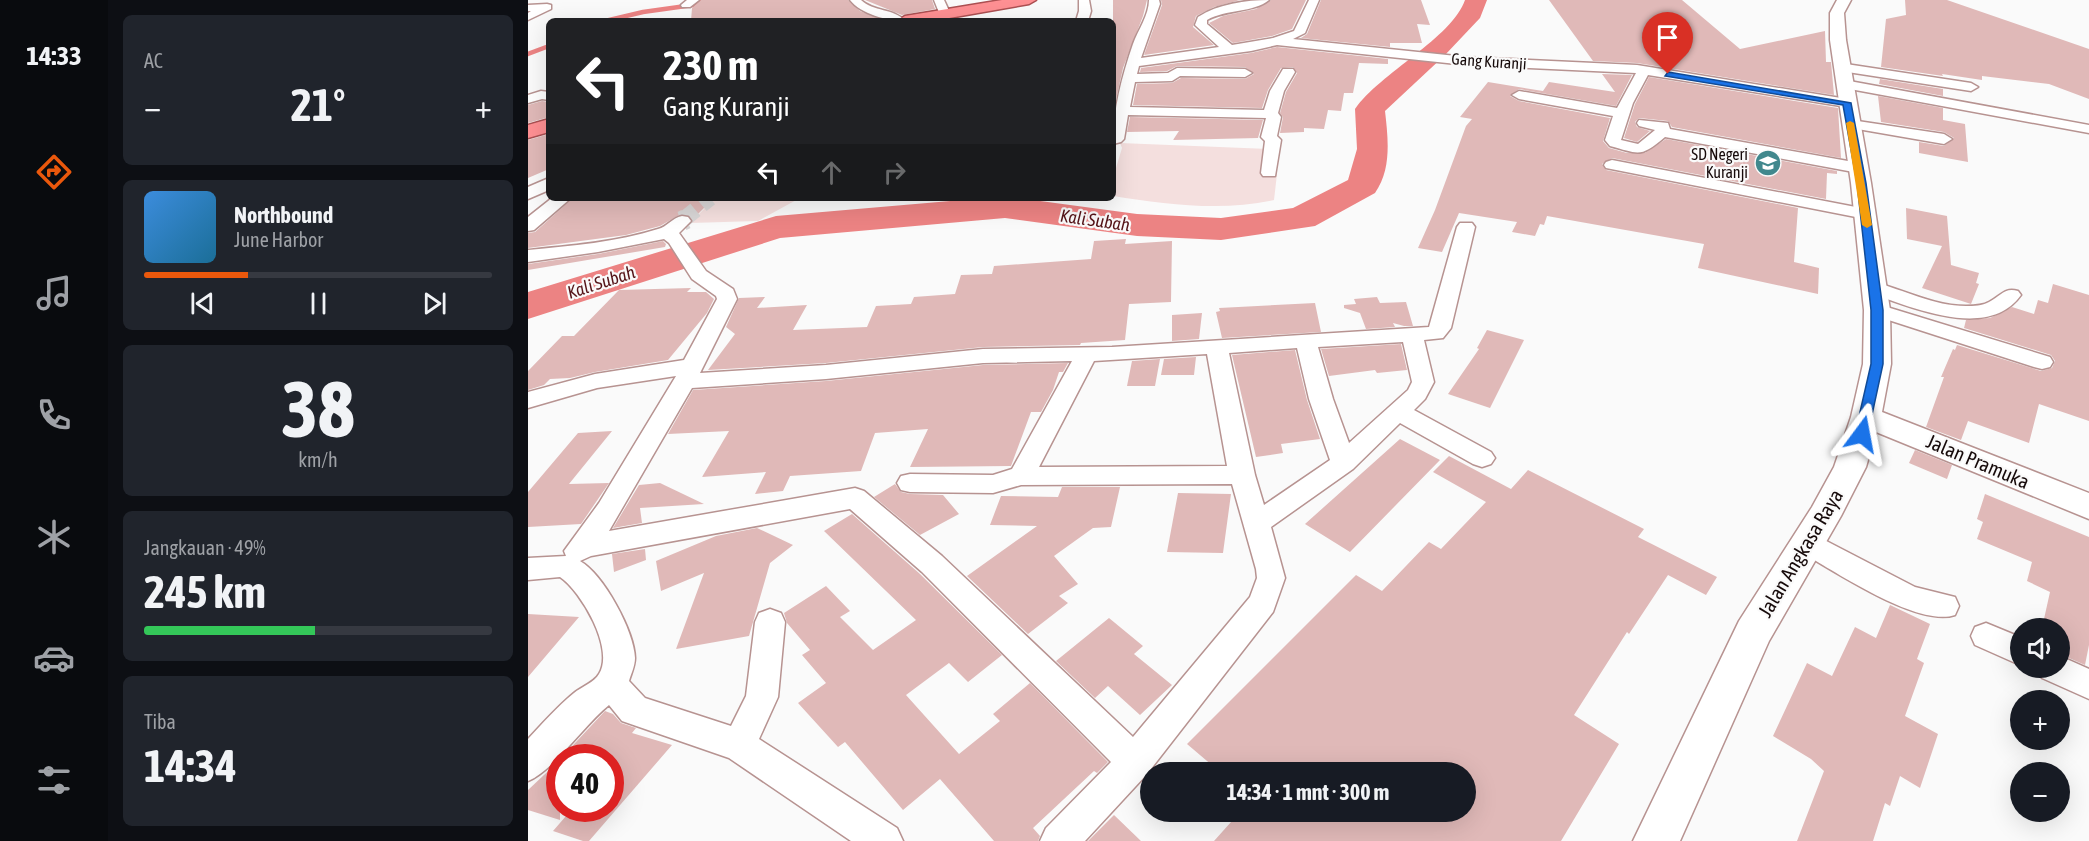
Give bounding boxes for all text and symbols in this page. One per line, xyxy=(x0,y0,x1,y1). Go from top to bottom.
pin xyxy=(1642,12,1693,74)
icon: arrive xyxy=(1651,21,1684,54)
text: 14:33 xyxy=(26,40,82,71)
text: 230 m xyxy=(663,41,758,89)
icon: left xyxy=(564,42,642,120)
text: AC xyxy=(144,49,163,72)
street label: Gang Kuranji xyxy=(1451,49,1527,74)
text: 21° xyxy=(291,79,345,131)
text: − xyxy=(144,87,161,125)
text: + xyxy=(475,87,492,125)
text: Gang Kuranji xyxy=(663,91,790,122)
place label: SD Negeri Kuranji xyxy=(1691,145,1748,182)
school or university icon: SD Negeri Kuranji xyxy=(1753,148,1783,178)
icon: directions xyxy=(33,151,75,193)
icon: left xyxy=(752,156,785,189)
icon: ahead xyxy=(815,156,848,189)
icon: right xyxy=(878,156,911,189)
text: Northbound xyxy=(234,202,333,228)
water label: Kali Subah xyxy=(1059,205,1131,235)
text: June Harbor xyxy=(234,228,323,251)
water label: Kali Subah xyxy=(564,261,638,303)
icon: music xyxy=(33,272,75,314)
icon: previous xyxy=(186,287,219,320)
icon: pause xyxy=(302,287,335,320)
icon: next xyxy=(418,287,451,320)
text: 38 xyxy=(281,364,355,454)
icon: phone xyxy=(33,394,75,436)
position arrow xyxy=(1830,402,1894,466)
street label: Jalan Pramuka xyxy=(1923,429,2033,493)
text: km/h xyxy=(298,448,338,471)
street label: Jalan Angkasa Raya xyxy=(1753,485,1847,621)
icon: climate xyxy=(33,516,75,558)
text: Jangkauan · 49% xyxy=(144,536,266,559)
text: 245 km xyxy=(144,566,266,618)
map controls xyxy=(2010,618,2070,822)
button: sound xyxy=(2010,618,2070,678)
icon: car xyxy=(33,637,75,679)
button: + xyxy=(2010,690,2070,750)
text: Tiba xyxy=(144,710,176,733)
text: 14:34 xyxy=(144,740,237,792)
speed limit sign: 40 xyxy=(546,744,624,822)
icon: filters xyxy=(33,759,75,801)
button: − xyxy=(2010,762,2070,822)
text: 14:34 · 1 mnt · 300 m xyxy=(1227,779,1389,805)

